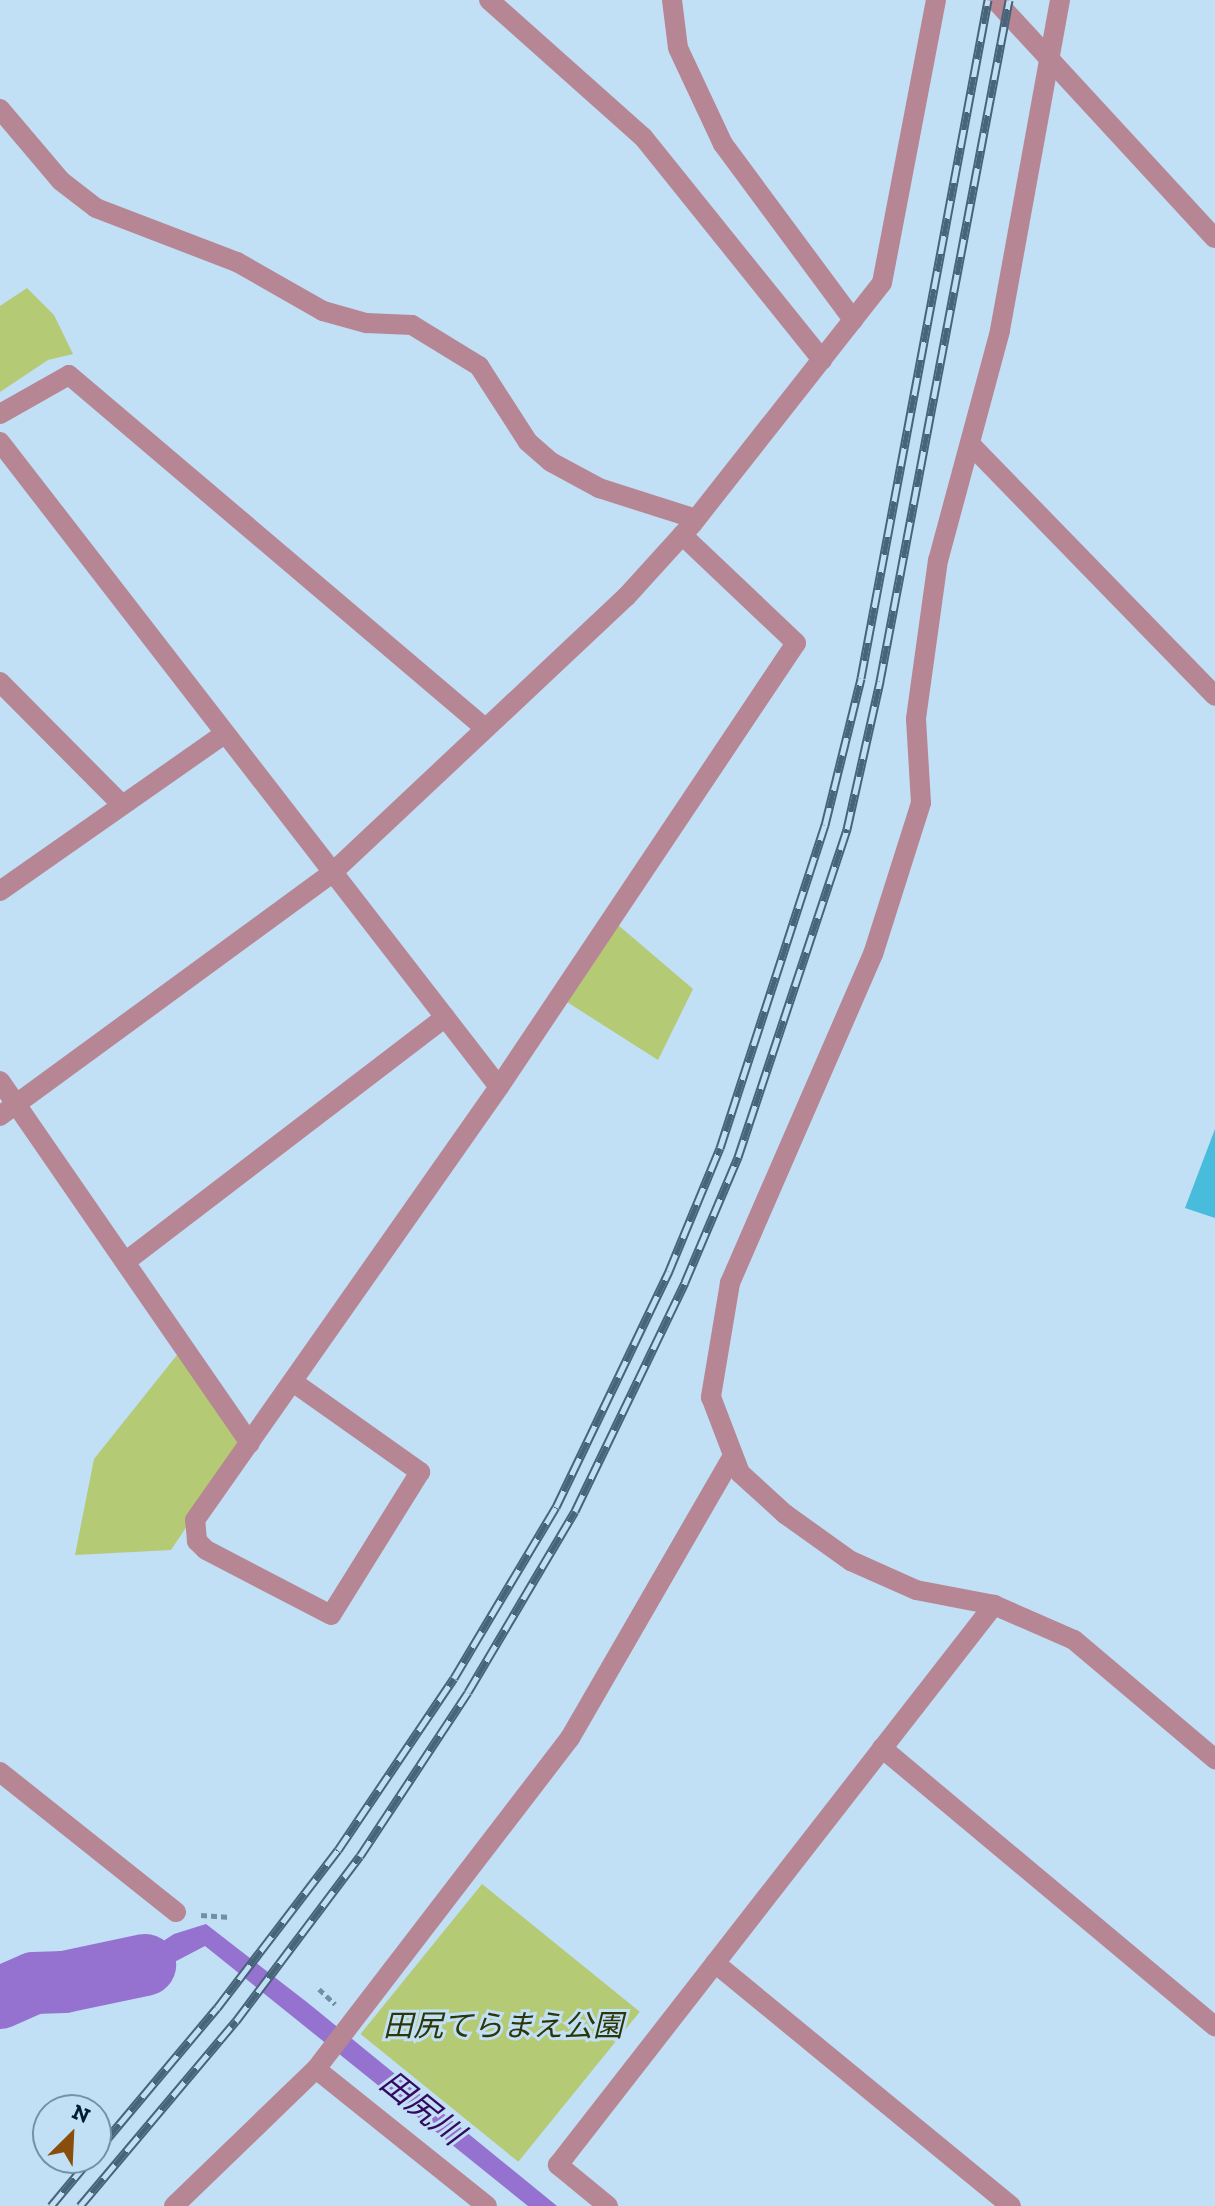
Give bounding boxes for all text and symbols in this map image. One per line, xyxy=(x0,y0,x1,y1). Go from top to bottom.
park label: 田尻てらまえ公園 xyxy=(383,2008,623,2044)
water label: 田尻川 xyxy=(373,2063,471,2153)
north arrow xyxy=(32,2094,112,2174)
text: N xyxy=(68,2098,94,2129)

